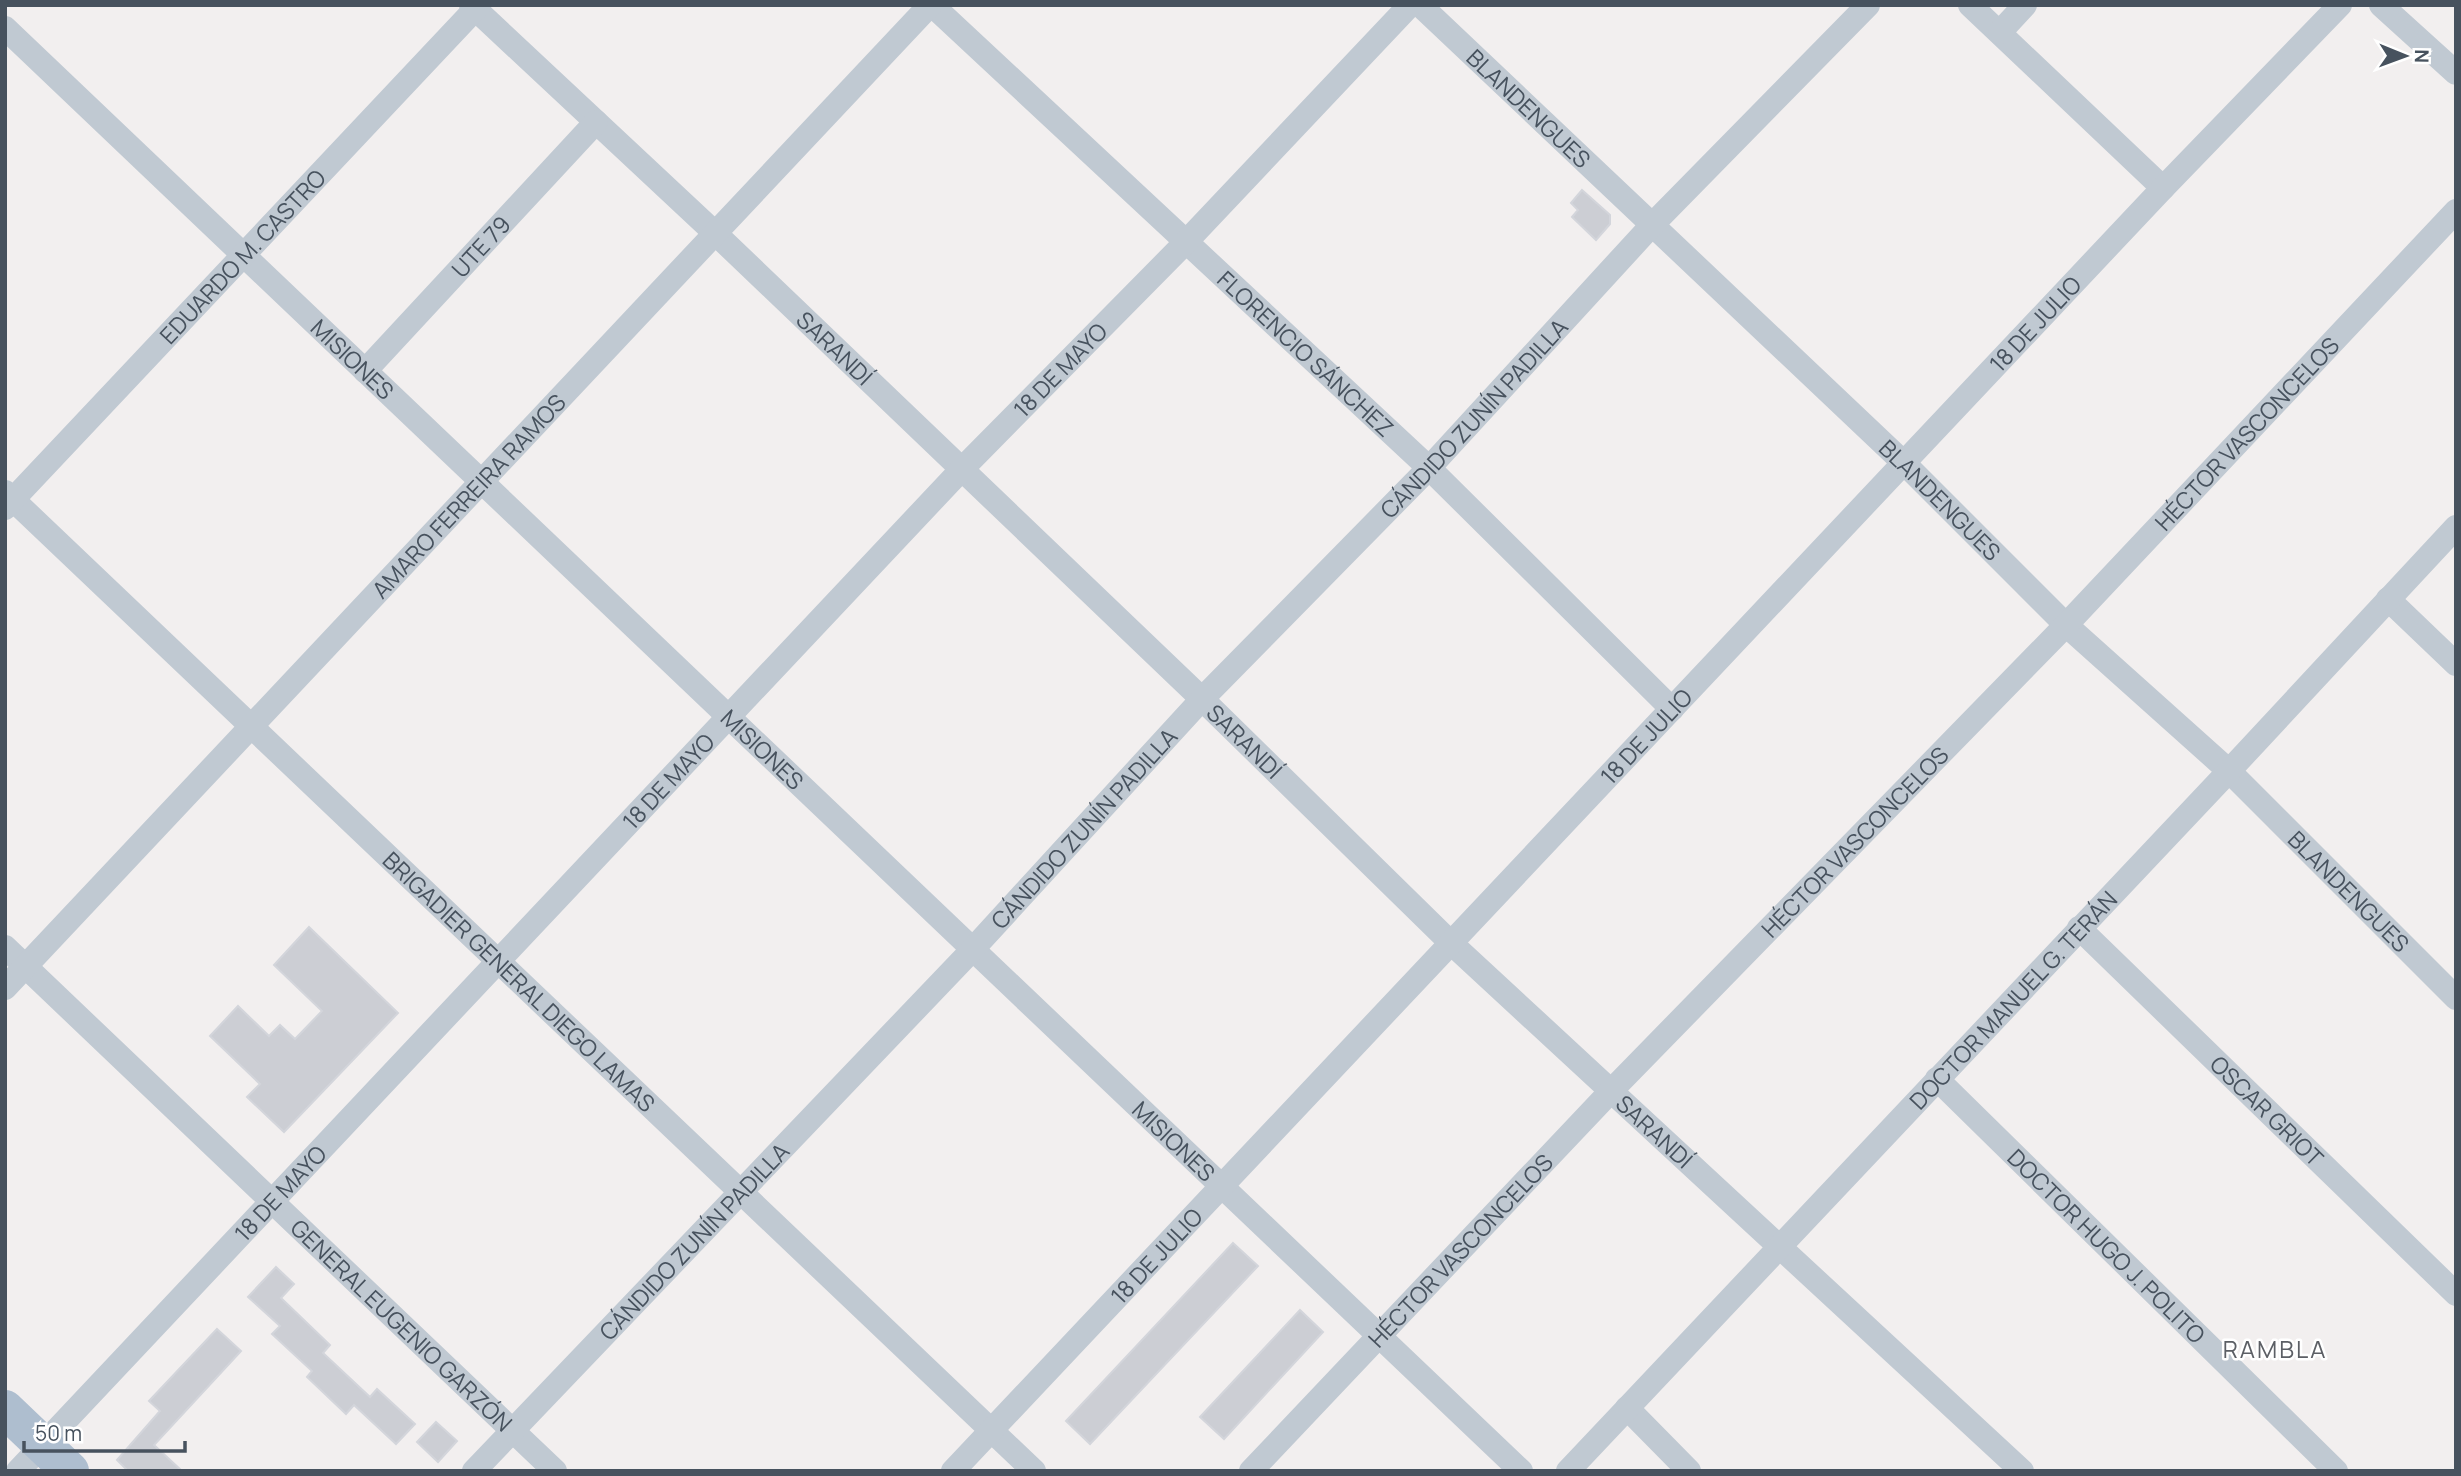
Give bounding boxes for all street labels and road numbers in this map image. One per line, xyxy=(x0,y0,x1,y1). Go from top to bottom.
street label: BLANDENGUES xyxy=(1460,42,1598,175)
street label: EDUARDO M. CASTRO xyxy=(152,162,332,350)
street label: UTE 79 xyxy=(444,209,517,284)
street label: FLORENCIO SÁNCHEZ xyxy=(1211,263,1401,443)
street label: 18 DE JULIO xyxy=(1982,269,2088,379)
street label: SARANDÍ xyxy=(790,304,880,392)
street label: CÁNDIDO ZUNÍN PADILLA xyxy=(1373,311,1575,525)
street label: MISIONES xyxy=(304,312,401,406)
street label: 18 DE MAYO xyxy=(1006,315,1114,424)
street label: HÉCTOR VASCONCELOS xyxy=(2147,329,2346,537)
street label: AMARO FERREIRA RAMOS xyxy=(364,387,572,605)
street label: BLANDENGUES xyxy=(1873,432,2008,567)
street label: 18 DE JULIO xyxy=(1593,681,1699,791)
street label: SARANDÍ xyxy=(1200,697,1290,785)
street label: MISIONES xyxy=(714,702,811,796)
street label: CÁNDIDO ZUNÍN PADILLA xyxy=(983,721,1184,936)
street label: 18 DE MAYO xyxy=(615,726,721,836)
street label: HÉCTOR VASCONCELOS xyxy=(1754,739,1955,944)
street label: BLANDENGUES xyxy=(2281,823,2417,959)
street label: BRIGADIER GENERAL DIEGO LAMAS xyxy=(376,844,663,1119)
street label: DOCTOR MANUEL G. TERÁN xyxy=(1902,884,2124,1116)
street label: OSCAR GRIOT xyxy=(2203,1048,2331,1173)
street label: SARANDÍ xyxy=(1609,1088,1700,1175)
street label: MISIONES xyxy=(1126,1094,1223,1188)
street label: CÁNDIDO ZUNÍN PADILLA xyxy=(592,1135,796,1347)
street label: 18 DE MAYO xyxy=(227,1138,333,1248)
street label: DOCTOR HUGO J. POLITO xyxy=(2001,1141,2213,1350)
street label: HÉCTOR VASCONCELOS xyxy=(1361,1147,1560,1354)
street label: 18 DE JULIO xyxy=(1103,1201,1209,1311)
street label: GENERAL EUGENIO GARZÓN xyxy=(284,1212,520,1438)

